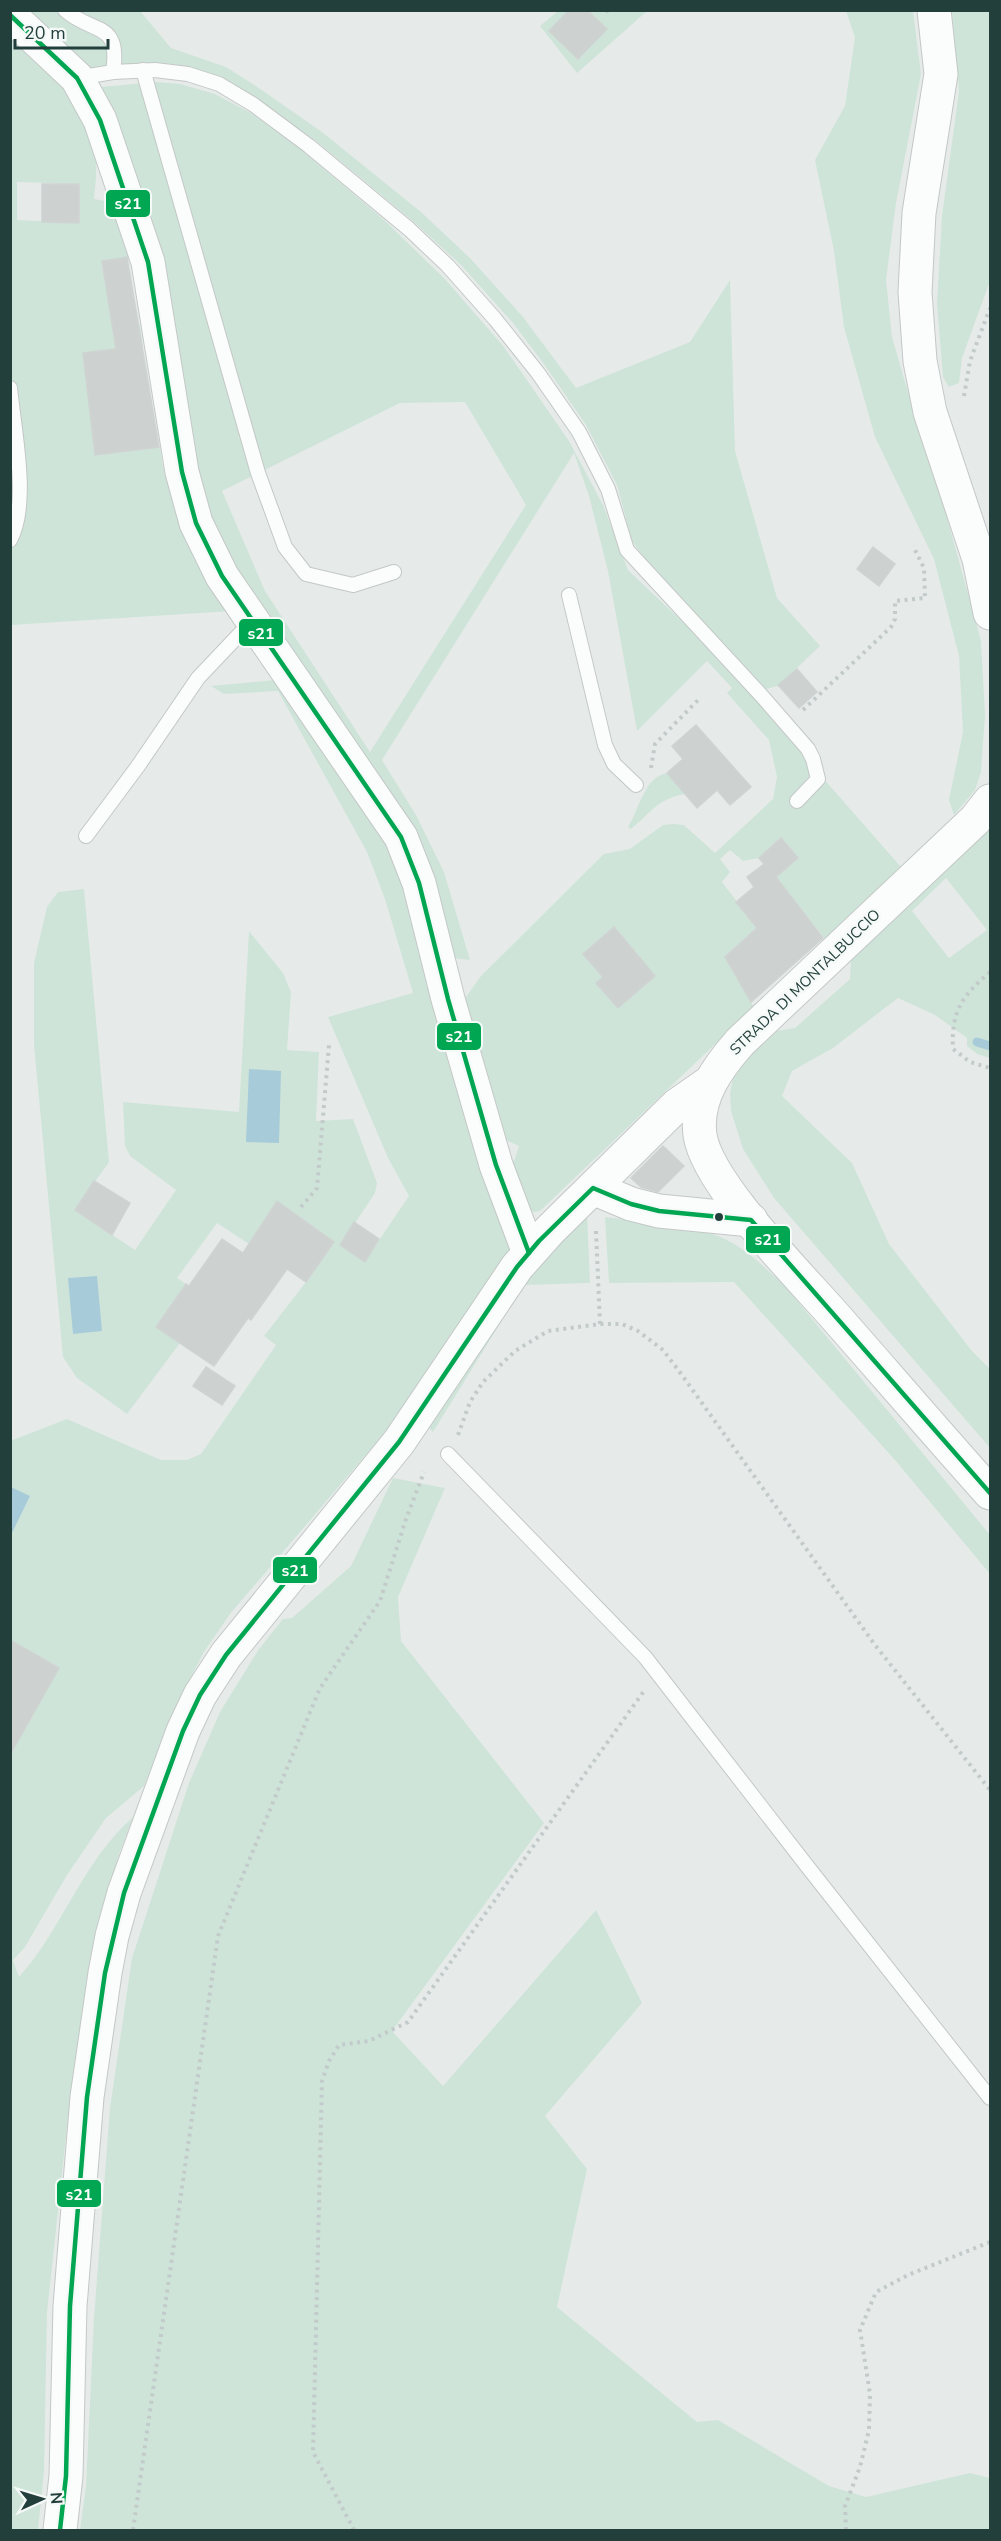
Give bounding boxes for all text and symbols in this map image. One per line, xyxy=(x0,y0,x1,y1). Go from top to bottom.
scale bar xyxy=(15,12,108,50)
text: 20 m xyxy=(24,21,66,45)
line badge: s21 xyxy=(105,189,151,218)
text: s21 xyxy=(114,193,142,215)
line badge: s21 xyxy=(238,618,284,647)
text: s21 xyxy=(247,623,275,645)
street label: STRADA DI MONTALBUCCIO xyxy=(725,905,885,1059)
line badge: s21 xyxy=(436,1022,482,1051)
text: s21 xyxy=(445,1026,473,1048)
unlabelled marker xyxy=(713,1211,725,1223)
line badge: s21 xyxy=(745,1225,791,1254)
text: s21 xyxy=(754,1229,782,1251)
line badge: s21 xyxy=(272,1556,318,1584)
text: s21 xyxy=(281,1560,309,1582)
line badge: s21 xyxy=(56,2179,102,2208)
text: s21 xyxy=(65,2184,93,2206)
north arrow xyxy=(12,2469,72,2529)
text: N xyxy=(45,2491,67,2505)

